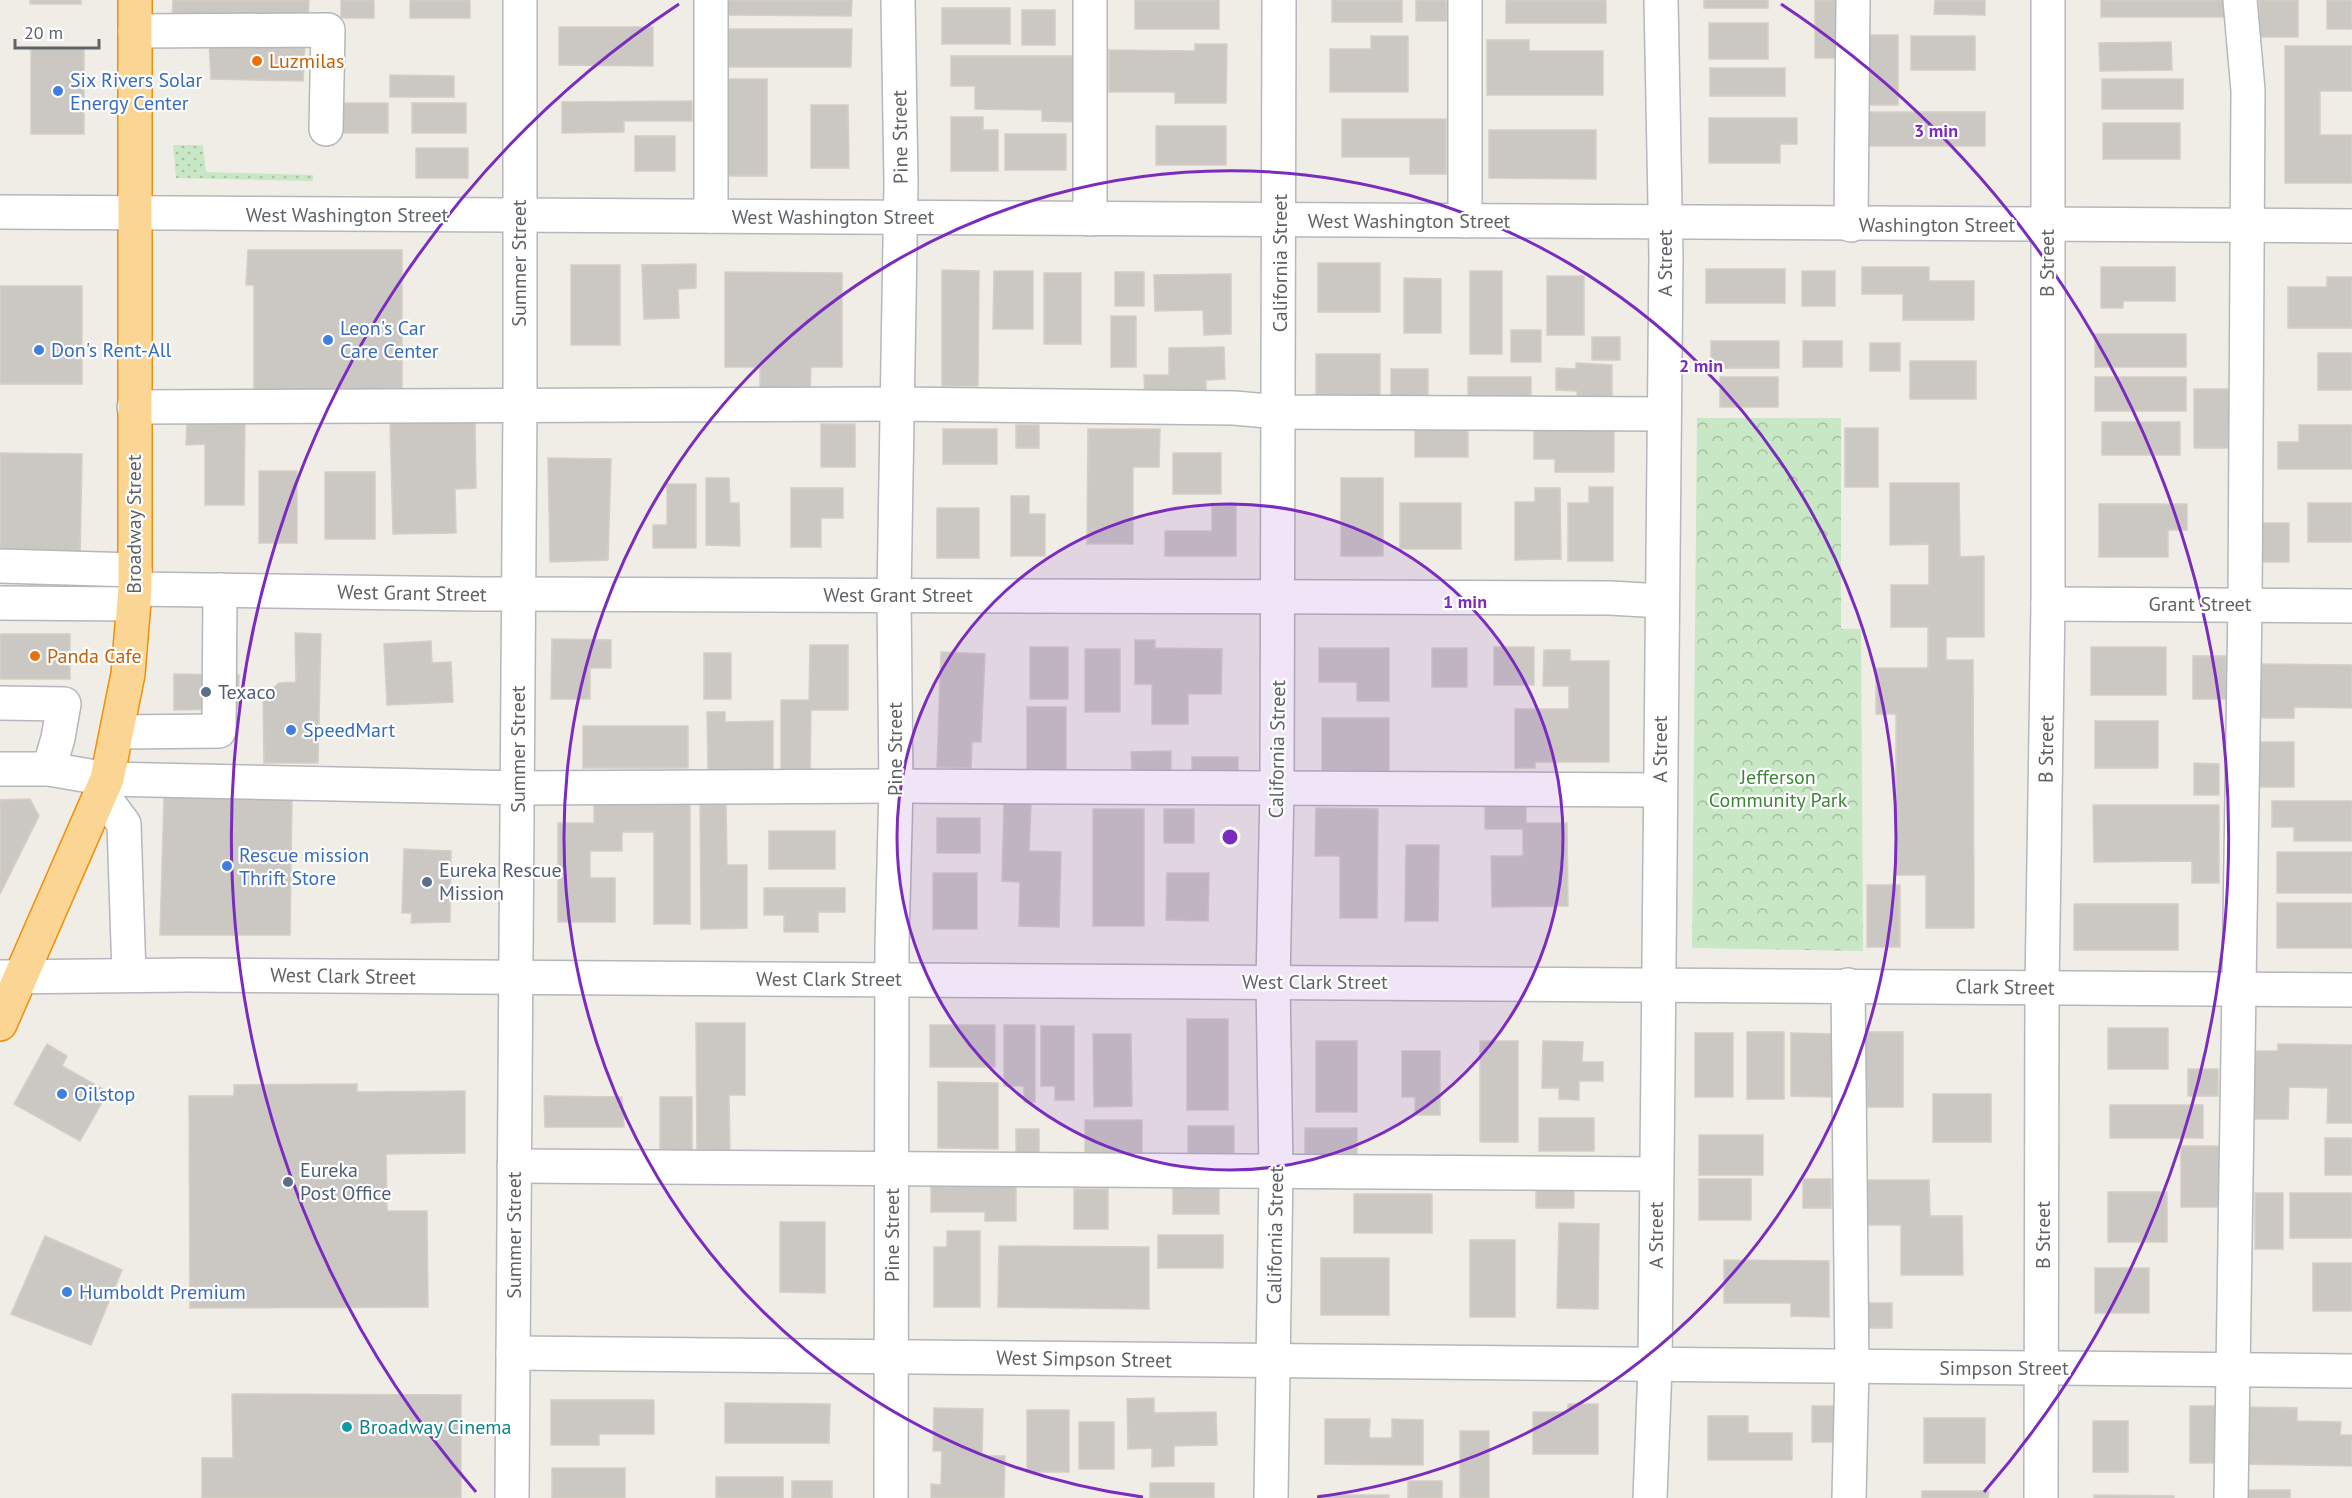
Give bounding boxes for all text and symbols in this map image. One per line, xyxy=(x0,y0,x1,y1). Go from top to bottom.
scale bar xyxy=(15,12,99,50)
text: 20 m xyxy=(24,21,63,44)
place label: Luzmilas xyxy=(269,48,344,74)
marker: Luzmilas xyxy=(250,54,264,68)
place label: Six Rivers Solar Energy Center xyxy=(70,67,203,116)
marker: Six Rivers Solar Energy Center xyxy=(51,84,65,98)
street label: Pine Street xyxy=(886,90,914,184)
text: 3 min xyxy=(1914,119,1958,142)
street label: California Street xyxy=(1267,194,1293,332)
street label: Summer Street xyxy=(506,199,532,327)
street label: West Washington Street xyxy=(246,202,449,228)
street label: West Washington Street xyxy=(732,204,935,230)
street label: West Washington Street xyxy=(1308,208,1511,234)
street label: Washington Street xyxy=(1859,212,2016,238)
street label: A Street xyxy=(1652,229,1678,297)
street label: B Street xyxy=(2034,229,2060,297)
place label: Leon's Car Care Center xyxy=(340,315,439,364)
marker: Leon's Car Care Center xyxy=(321,333,335,347)
place label: Don's Rent-All xyxy=(51,337,172,363)
marker: Don's Rent-All xyxy=(32,343,46,357)
text: 2 min xyxy=(1679,354,1723,377)
street label: Broadway Street xyxy=(121,454,147,594)
street label: West Grant Street xyxy=(337,579,487,607)
street label: West Grant Street xyxy=(823,582,973,608)
text: 1 min xyxy=(1443,590,1487,613)
street label: Grant Street xyxy=(2148,591,2252,617)
place label: Panda Cafe xyxy=(47,643,142,669)
marker: Panda Cafe xyxy=(28,649,42,663)
place label: Texaco xyxy=(218,679,276,705)
street label: California Street xyxy=(1263,679,1291,818)
marker: Texaco xyxy=(199,685,213,699)
street label: Summer Street xyxy=(505,685,531,813)
street label: Pine Street xyxy=(882,702,908,796)
street label: A Street xyxy=(1647,715,1673,783)
street label: B Street xyxy=(2032,715,2060,783)
place label: SpeedMart xyxy=(303,717,395,743)
marker: SpeedMart xyxy=(284,723,298,737)
park label: Jefferson Community Park xyxy=(1709,764,1848,813)
centre of rings xyxy=(1220,827,1240,847)
place label: Rescue mission Thrift Store xyxy=(239,842,369,891)
place label: Eureka Rescue Mission xyxy=(439,857,562,906)
marker: Rescue mission Thrift Store xyxy=(220,859,234,873)
marker: Eureka Rescue Mission xyxy=(420,875,434,889)
street label: West Clark Street xyxy=(270,962,416,990)
street label: West Clark Street xyxy=(756,966,902,992)
street label: West Clark Street xyxy=(1242,969,1388,995)
street label: Clark Street xyxy=(1955,973,2055,1001)
place label: Oilstop xyxy=(74,1081,135,1107)
marker: Oilstop xyxy=(55,1087,69,1101)
place label: Eureka Post Office xyxy=(300,1157,391,1206)
street label: California Street xyxy=(1261,1165,1289,1304)
street label: Summer Street xyxy=(501,1171,527,1299)
marker: Eureka Post Office xyxy=(281,1175,295,1189)
street label: Pine Street xyxy=(879,1188,905,1282)
street label: A Street xyxy=(1643,1201,1669,1269)
street label: B Street xyxy=(2030,1201,2056,1269)
place label: Humboldt Premium xyxy=(79,1279,246,1305)
marker: Humboldt Premium xyxy=(60,1285,74,1299)
street label: West Simpson Street xyxy=(996,1344,1172,1374)
street label: Simpson Street xyxy=(1939,1355,2069,1381)
place label: Broadway Cinema xyxy=(359,1414,511,1440)
marker: Broadway Cinema xyxy=(340,1420,354,1434)

